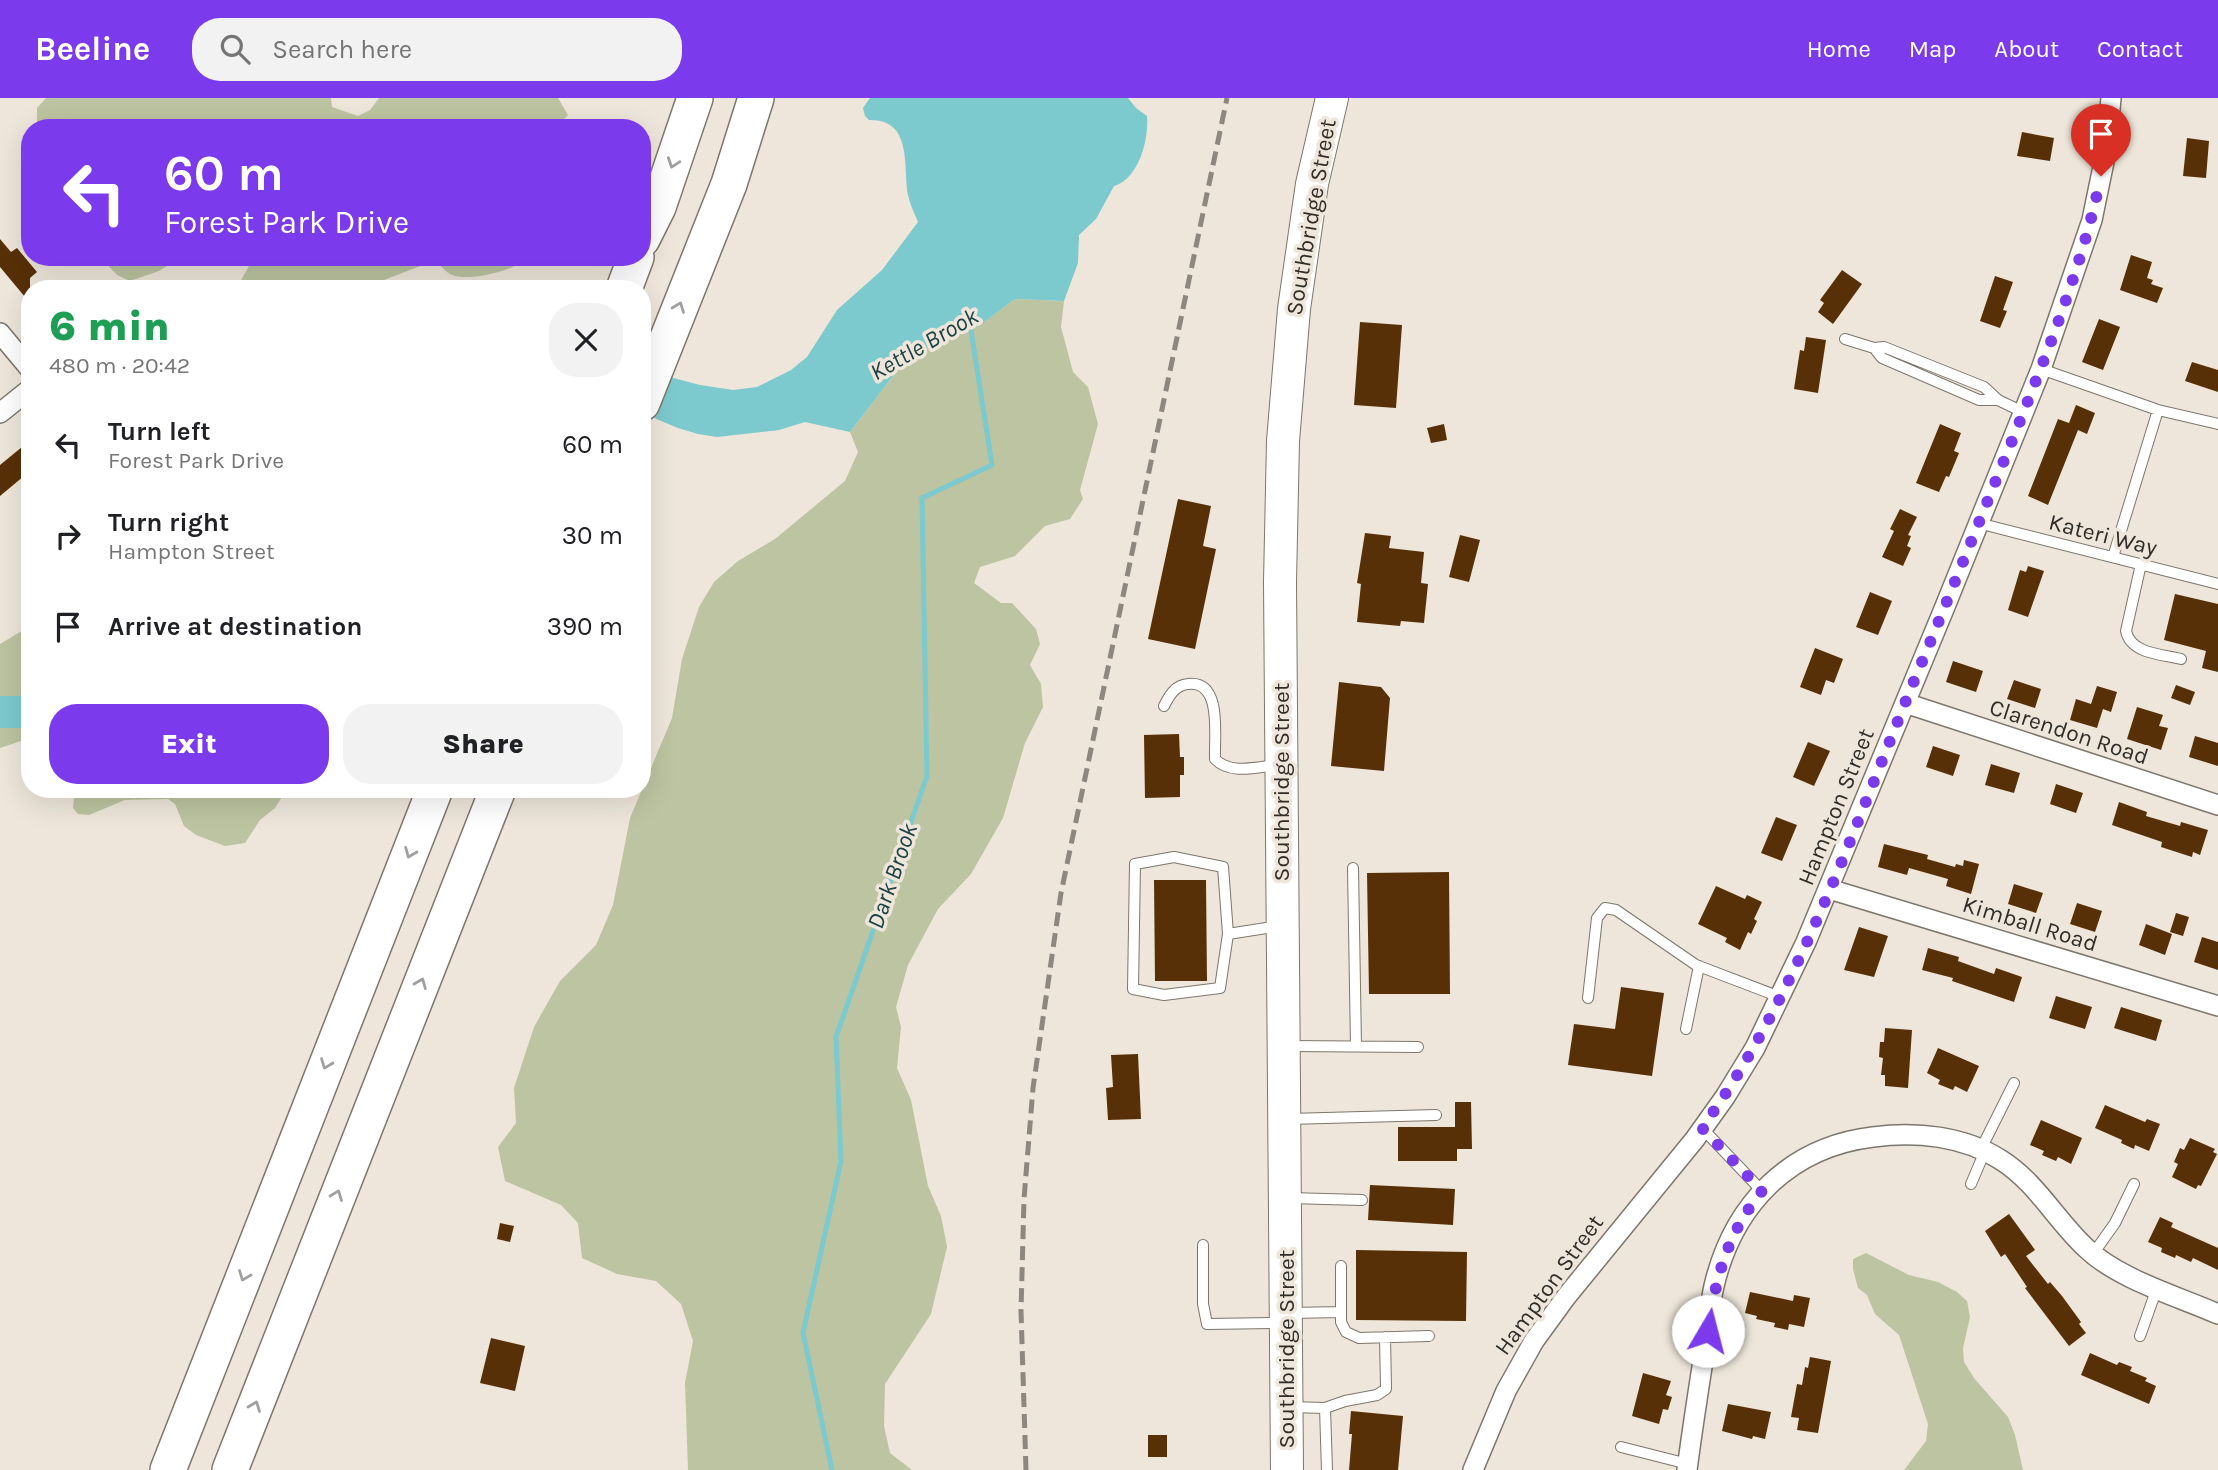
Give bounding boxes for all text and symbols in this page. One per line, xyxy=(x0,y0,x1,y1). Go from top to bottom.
search box xyxy=(192,18,682,81)
text: Beeline xyxy=(35,30,150,68)
icon: search xyxy=(216,30,254,68)
text: Search here xyxy=(272,34,412,65)
text: Home xyxy=(1807,35,1871,63)
text: Map xyxy=(1909,35,1956,63)
text: About xyxy=(1994,35,2059,63)
text: Contact xyxy=(2097,35,2183,63)
pin xyxy=(2071,104,2131,176)
icon: arrive xyxy=(2082,115,2120,153)
street label: Southbridge Street xyxy=(1280,116,1342,317)
text: 60 m xyxy=(164,145,284,202)
icon: left xyxy=(49,147,140,238)
one-way arrow xyxy=(667,156,681,168)
text: Forest Park Drive xyxy=(164,204,409,241)
text: 6 min xyxy=(49,301,170,351)
water label: Kettle Brook xyxy=(865,301,984,386)
one-way arrow xyxy=(671,302,685,314)
button: close xyxy=(549,303,623,377)
text: 480 m · 20:42 xyxy=(49,352,190,379)
text: Turn left xyxy=(108,416,210,447)
icon: left xyxy=(49,426,87,464)
text: 60 m xyxy=(562,429,623,460)
text: Forest Park Drive xyxy=(108,447,284,474)
text: Turn right xyxy=(108,507,229,538)
street label: Kateri Way xyxy=(2046,508,2160,562)
icon: right xyxy=(49,517,87,555)
text: 30 m xyxy=(562,520,623,551)
text: Hampton Street xyxy=(108,538,275,565)
icon: arrive xyxy=(49,608,87,646)
text: Arrive at destination xyxy=(108,611,362,642)
text: 390 m xyxy=(547,611,623,642)
street label: Southbridge Street xyxy=(1268,682,1295,881)
street label: Clarendon Road xyxy=(1986,694,2152,770)
button: Exit xyxy=(49,704,329,784)
button: Share xyxy=(343,704,623,784)
street label: Hampton Street xyxy=(1792,724,1880,889)
water label: Dark Brook xyxy=(861,819,923,932)
one-way arrow xyxy=(405,846,419,858)
street label: Kimball Road xyxy=(1959,891,2101,957)
one-way arrow xyxy=(413,978,427,990)
one-way arrow xyxy=(321,1058,335,1070)
one-way arrow xyxy=(329,1189,343,1201)
street label: Hampton Street xyxy=(1489,1209,1609,1360)
street label: Southbridge Street xyxy=(1273,1249,1300,1448)
one-way arrow xyxy=(238,1270,252,1282)
position arrow xyxy=(1671,1294,1745,1368)
one-way arrow xyxy=(246,1401,260,1413)

